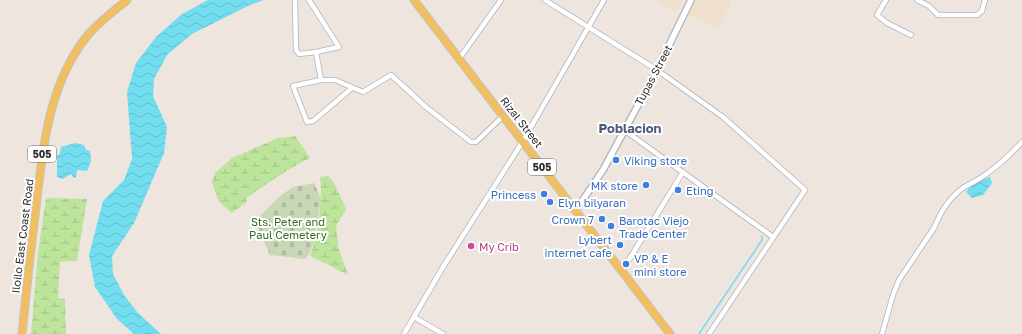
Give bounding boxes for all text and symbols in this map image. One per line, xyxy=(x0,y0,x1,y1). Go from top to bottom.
street label: Tupas Street xyxy=(632,43,674,107)
street label: Rizal Street xyxy=(498,94,546,150)
district label: Poblacion xyxy=(599,120,662,136)
road number: 505 xyxy=(28,146,56,162)
place label: Viking store xyxy=(624,154,687,167)
marker: Viking store xyxy=(611,155,621,165)
road number: 505 xyxy=(528,159,556,175)
street label: Iloilo East Coast Road xyxy=(9,178,35,294)
place label: MK store xyxy=(591,179,638,192)
marker: MK store xyxy=(641,180,651,190)
place label: Eting xyxy=(686,184,714,197)
marker: Eting xyxy=(673,185,683,195)
place label: Princess xyxy=(491,188,536,201)
marker: Princess xyxy=(539,189,549,199)
place label: Elyn bilyaran xyxy=(558,196,626,209)
marker: Elyn bilyaran xyxy=(545,197,555,207)
place label: Crown 7 xyxy=(552,213,594,226)
marker: Crown 7 xyxy=(597,214,607,224)
place label: Barotac Viejo Trade Center xyxy=(619,214,689,240)
park label: Sts. Peter and Paul Cemetery xyxy=(249,215,327,241)
marker: Barotac Viejo Trade Center xyxy=(606,221,616,231)
place label: Lybert internet cafe xyxy=(545,233,612,259)
place label: My Crib xyxy=(479,240,519,253)
marker: Lybert internet cafe xyxy=(615,240,625,250)
marker: My Crib xyxy=(466,241,476,251)
place label: VP & E mini store xyxy=(634,252,687,278)
marker: VP & E mini store xyxy=(621,259,631,269)

